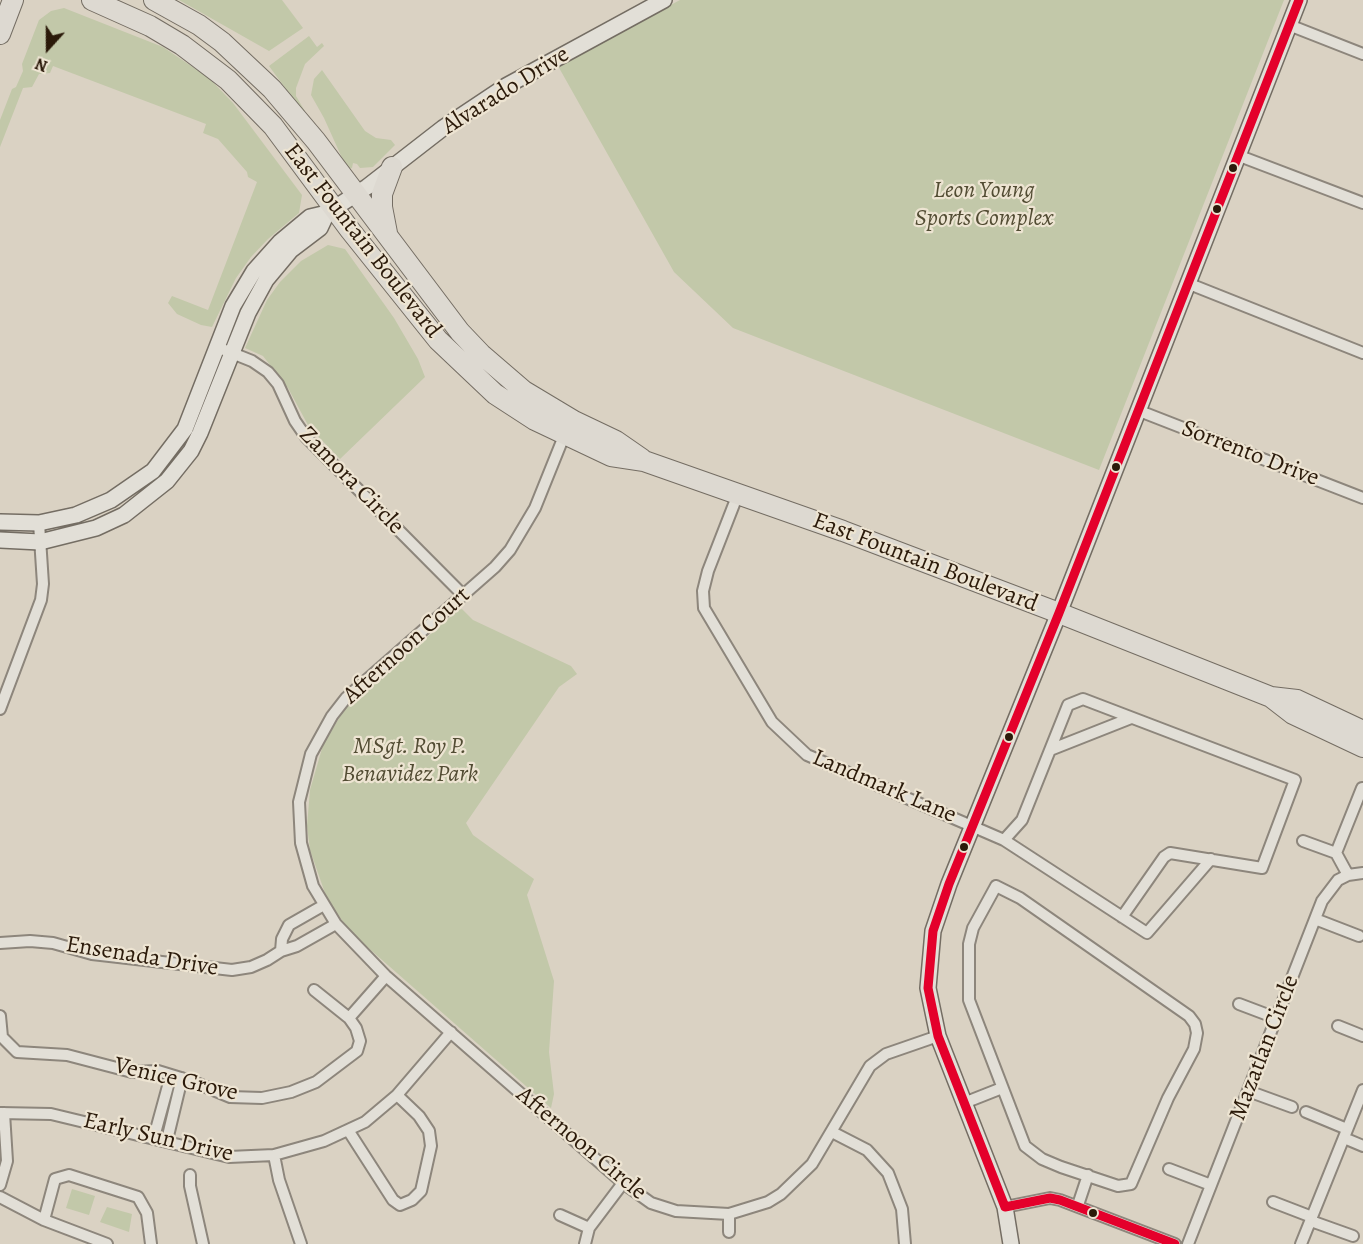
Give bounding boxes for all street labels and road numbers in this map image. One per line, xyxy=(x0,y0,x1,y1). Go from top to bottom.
street label: Alvarado Drive xyxy=(437,41,575,141)
street label: East Fountain Boulevard xyxy=(277,138,447,344)
street label: Sorrento Drive xyxy=(1177,415,1323,493)
street label: Zamora Circle xyxy=(292,421,410,541)
street label: East Fountain Boulevard xyxy=(808,507,1042,619)
street label: Afternoon Court xyxy=(337,581,477,711)
street label: Landmark Lane xyxy=(808,744,960,830)
street label: Ensenada Drive xyxy=(64,931,220,983)
street label: Mazatlan Circle xyxy=(1224,971,1306,1125)
street label: Venice Grove xyxy=(111,1052,241,1108)
street label: Afternoon Circle xyxy=(510,1081,652,1207)
street label: Early Sun Drive xyxy=(80,1107,236,1169)

